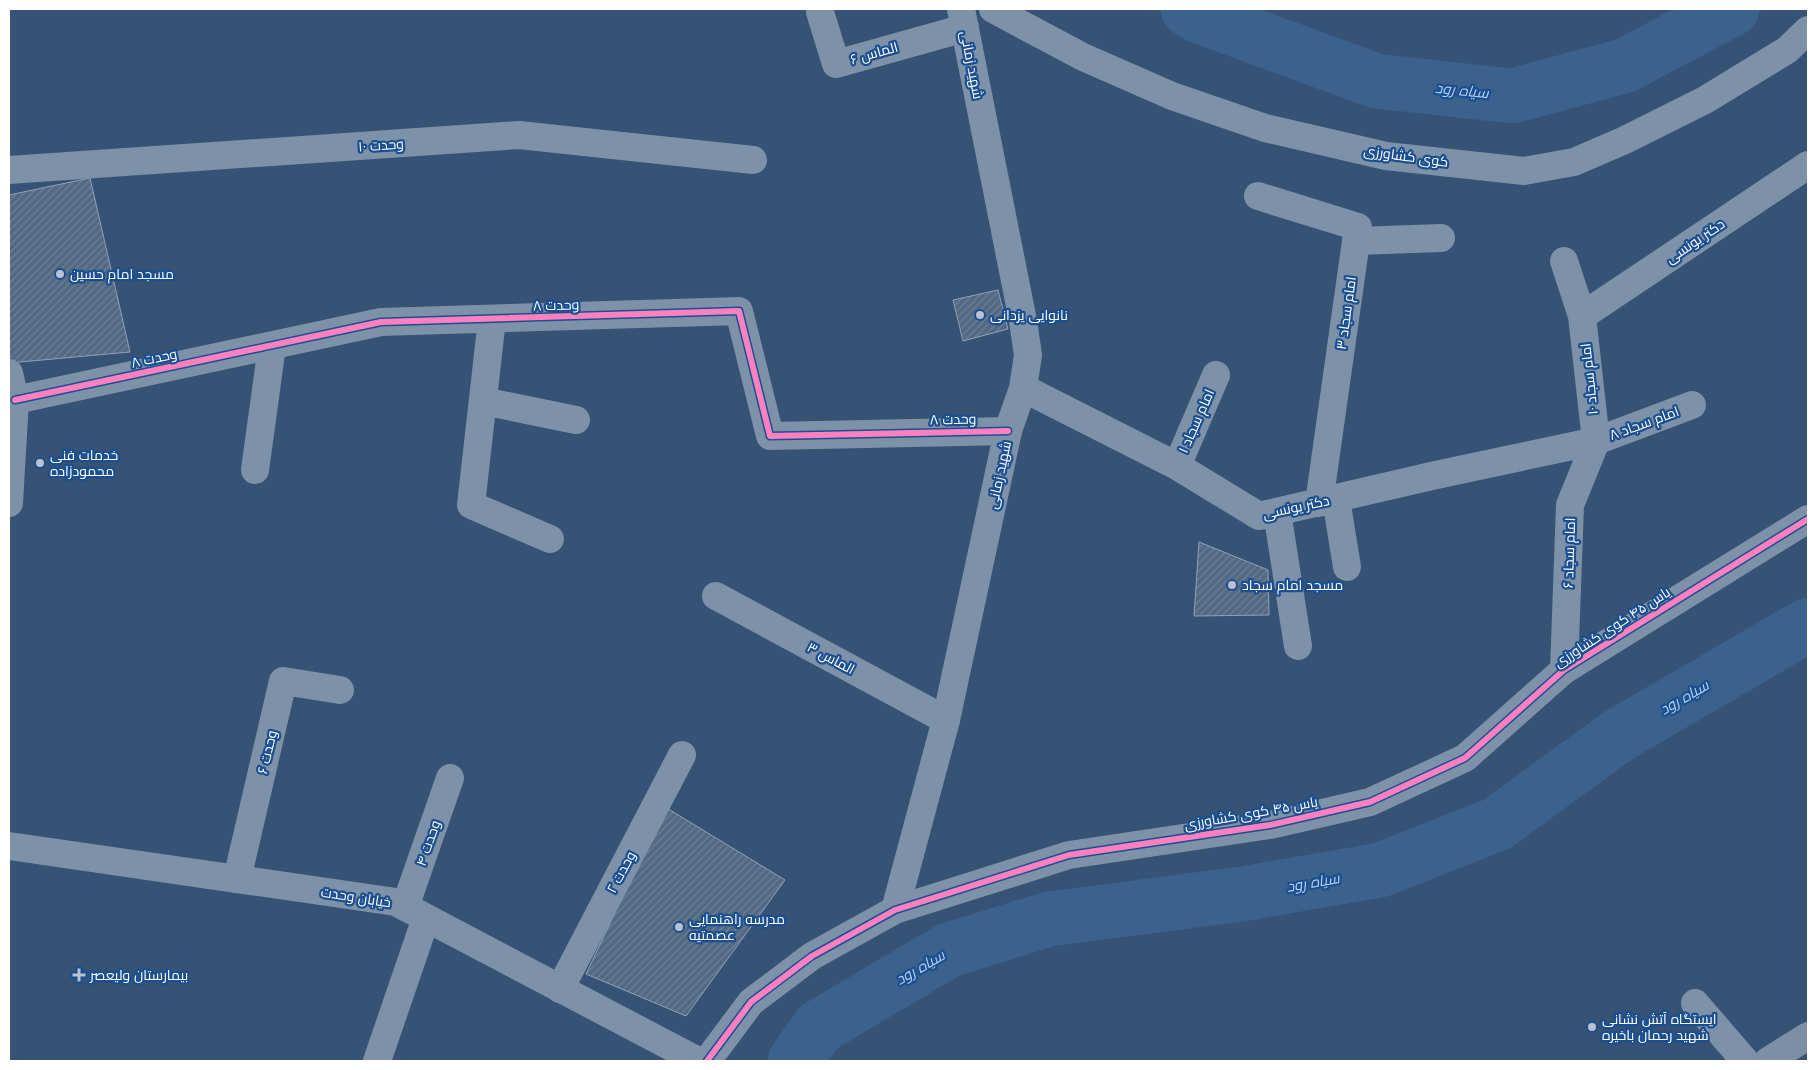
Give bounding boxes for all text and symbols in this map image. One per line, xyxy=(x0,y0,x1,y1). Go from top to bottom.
street label: شهید زمانی xyxy=(957,29,987,101)
street label: الماس ۶ xyxy=(848,38,900,68)
water label: سیاه رود xyxy=(1434,78,1490,102)
street label: وحدت ۱۰ xyxy=(358,134,404,156)
street label: کوی کشاورزی xyxy=(1362,141,1450,171)
street label: دکتر یونسی xyxy=(1662,215,1728,267)
place label: مسجد امام حسین xyxy=(70,265,174,284)
marker: مسجد امام حسین xyxy=(54,268,66,280)
street label: امام سجاد ۳ xyxy=(1332,275,1361,351)
street label: وحدت ۸ xyxy=(532,295,580,315)
place label: نانوایی یزدانی xyxy=(990,306,1068,324)
marker: نانوایی یزدانی xyxy=(974,309,986,321)
street label: امام سجاد ۱۰ xyxy=(1576,342,1603,416)
street label: وحدت ۸ xyxy=(129,344,179,372)
street label: امام سجاد ۱ xyxy=(1174,386,1219,456)
street label: امام سجاد ۸ xyxy=(1607,402,1682,445)
street label: وحدت ۸ xyxy=(930,410,976,428)
street label: شهید زمانی xyxy=(983,439,1015,511)
place label: خدمات فنی محمودزاده xyxy=(50,446,118,480)
marker: خدمات فنی محمودزاده xyxy=(34,457,46,469)
street label: دکتر یونسی xyxy=(1261,491,1331,523)
street label: امام سجاد ۶ xyxy=(1559,517,1580,589)
place label: مسجد امام سجاد xyxy=(1242,576,1343,595)
marker: مسجد امام سجاد xyxy=(1226,579,1238,591)
street label: یاس ۴۵ کوی کشاورزی xyxy=(1550,583,1674,671)
street label: الماس ۳ xyxy=(804,638,858,678)
water label: سیاه رود xyxy=(1656,675,1712,719)
street label: وحدت ۶ xyxy=(253,728,281,776)
street label: یاس ۴۵ کوی کشاورزی xyxy=(1183,792,1319,834)
street label: وحدت ۴ xyxy=(412,818,444,868)
street label: وحدت ۲ xyxy=(602,848,640,896)
water label: سیاه رود xyxy=(1285,868,1342,896)
street label: خیابان وحدت xyxy=(320,883,392,911)
place label: مدرسه راهنمایی عصمتیه xyxy=(689,910,785,944)
marker: مدرسه راهنمایی عصمتیه xyxy=(673,921,685,933)
water label: سیاه رود xyxy=(892,945,948,989)
place label: بیمارستان ولیعصر xyxy=(89,966,188,984)
marker: بیمارستان ولیعصر xyxy=(72,968,86,982)
place label: ایستگاه آتش نشانی شهید رحمان باخیره xyxy=(1602,1010,1717,1044)
marker: ایستگاه آتش نشانی شهید رحمان باخیره xyxy=(1586,1021,1598,1033)

